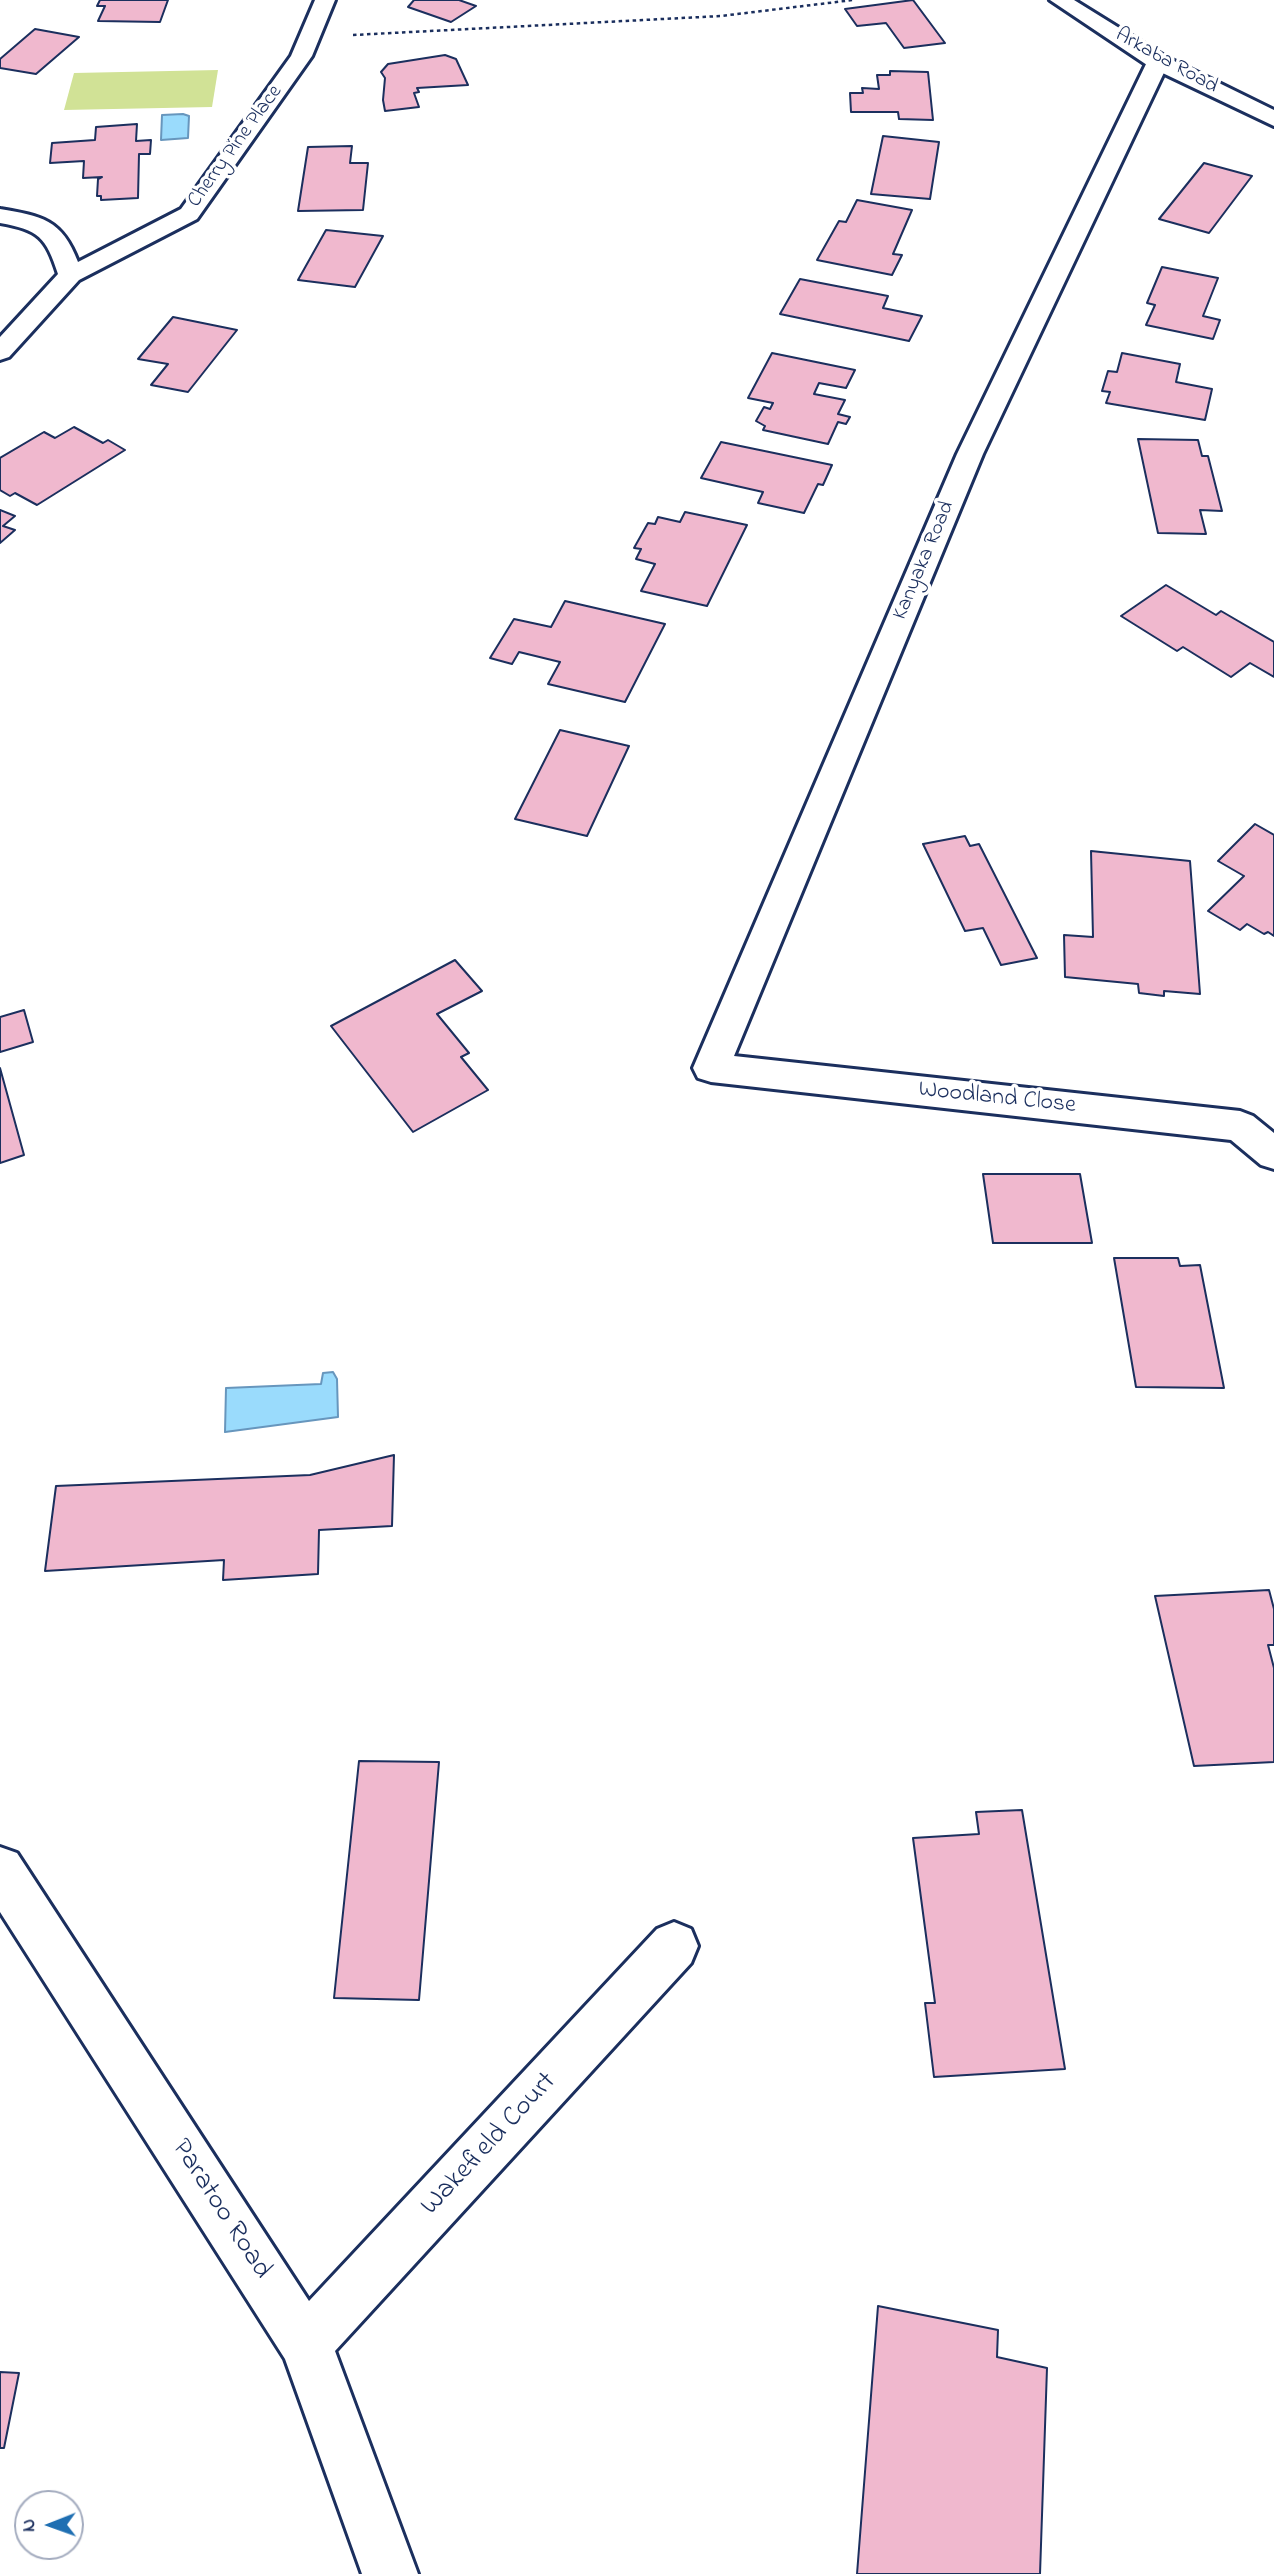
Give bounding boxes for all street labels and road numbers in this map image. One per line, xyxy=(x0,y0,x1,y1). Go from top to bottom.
street label: Arkaba Road xyxy=(1110,24,1222,100)
street label: Cherry Pine Place xyxy=(183,81,289,213)
street label: Kanyaka Road xyxy=(889,498,961,624)
street label: Woodland Close xyxy=(917,1076,1077,1122)
street label: Wakefield Court xyxy=(415,2066,565,2224)
street label: Paratoo Road xyxy=(162,2134,278,2286)

